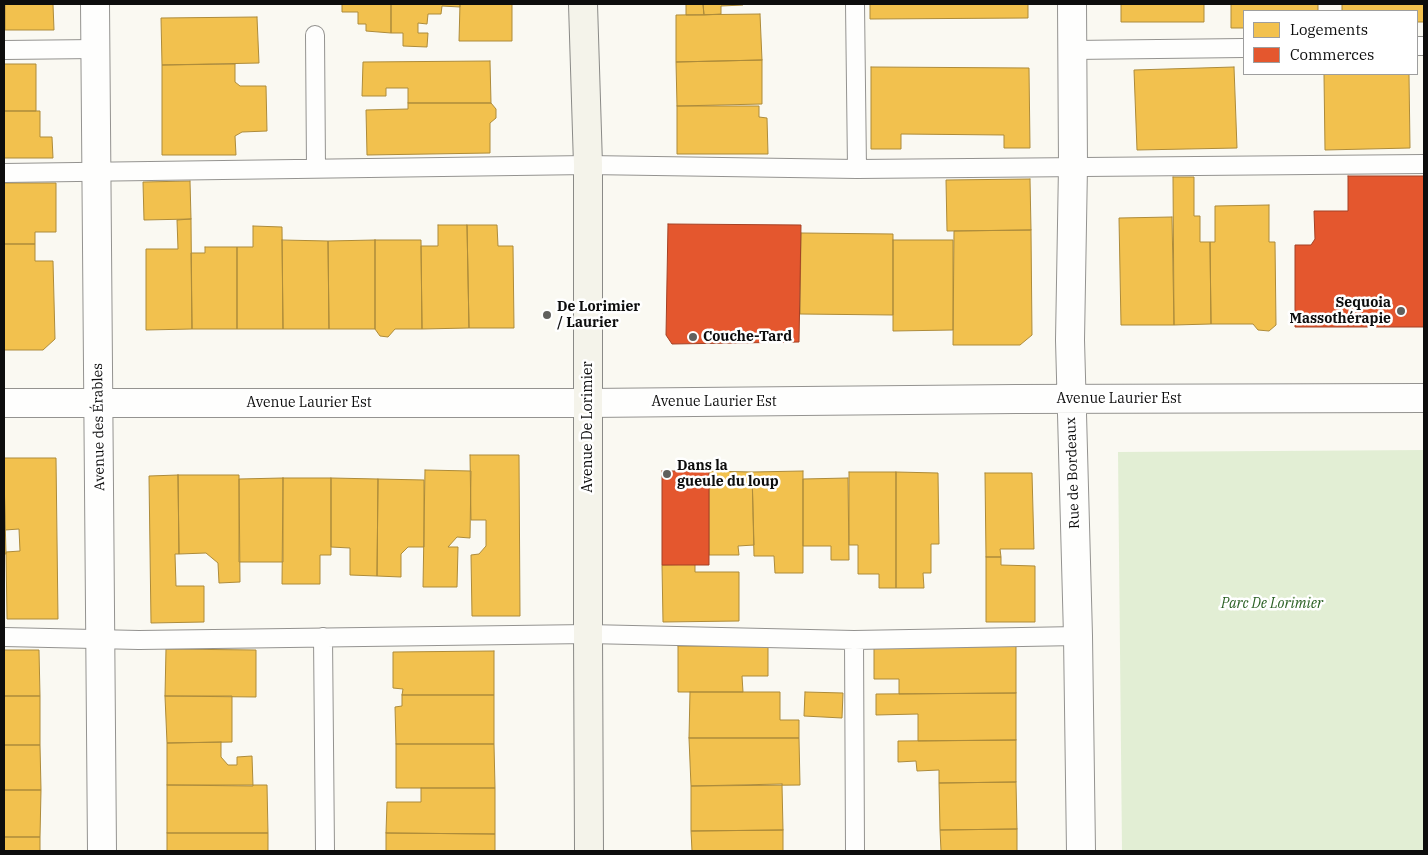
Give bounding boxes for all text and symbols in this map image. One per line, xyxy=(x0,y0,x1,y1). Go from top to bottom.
legend xyxy=(1243,10,1418,75)
text: Logements xyxy=(1290,20,1368,39)
text: Commerces xyxy=(1290,45,1374,64)
place label: Sequoia Massothérapie xyxy=(1290,295,1391,328)
place label: De Lorimier / Laurier xyxy=(557,299,640,332)
marker: Sequoia Massothérapie xyxy=(1395,305,1407,317)
marker: De Lorimier / Laurier xyxy=(541,309,553,321)
place label: Couche-Tard xyxy=(703,329,792,345)
marker: Couche-Tard xyxy=(687,331,699,343)
street label: Avenue De Lorimier xyxy=(580,361,596,493)
street label: Avenue des Érables xyxy=(89,363,109,491)
street label: Avenue Laurier Est xyxy=(1056,391,1182,407)
street label: Avenue Laurier Est xyxy=(651,394,777,410)
street label: Avenue Laurier Est xyxy=(246,395,372,411)
street label: Rue de Bordeaux xyxy=(1063,417,1083,529)
place label: Dans la gueule du loup xyxy=(677,458,779,491)
marker: Dans la gueule du loup xyxy=(661,468,673,480)
park label: Parc De Lorimier xyxy=(1221,596,1323,612)

